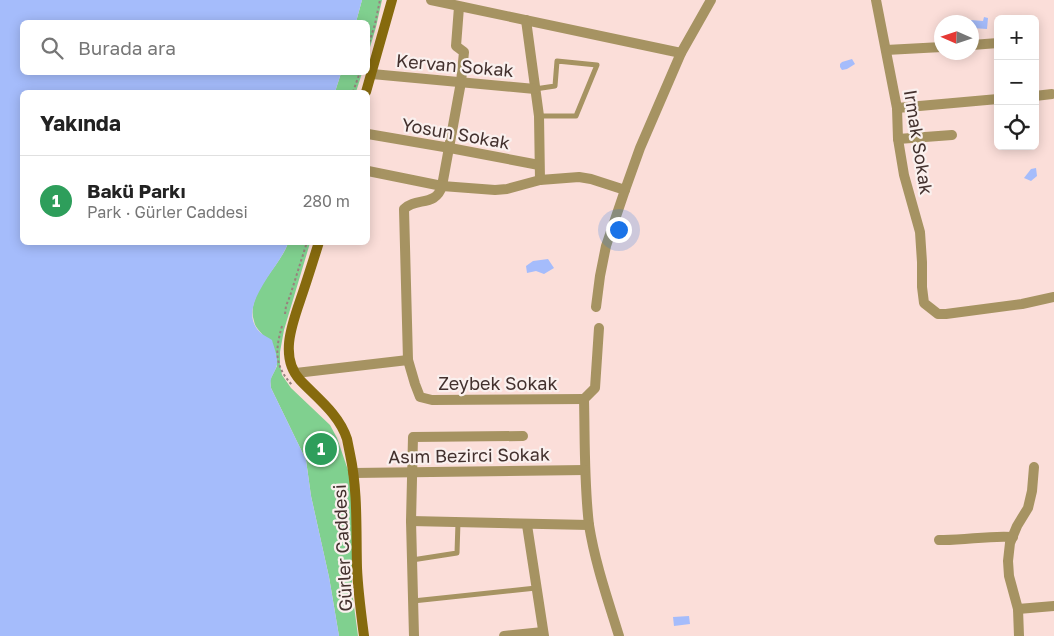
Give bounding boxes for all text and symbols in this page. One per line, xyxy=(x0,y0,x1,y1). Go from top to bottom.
north arrow xyxy=(934,15,979,60)
map controls xyxy=(994,15,1039,150)
button: + xyxy=(994,15,1039,60)
search box xyxy=(20,20,370,75)
icon: search xyxy=(38,34,66,62)
text: Burada ara xyxy=(78,36,176,59)
street label: Kervan Sokak xyxy=(395,49,515,81)
button: − xyxy=(994,60,1039,105)
street label: Irmak Sokak xyxy=(900,88,938,196)
button: locate xyxy=(994,105,1039,150)
text: Yakında xyxy=(40,110,121,136)
street label: Yosun Sokak xyxy=(400,113,512,153)
text: Bakü Parkı xyxy=(87,179,186,202)
text: 1 xyxy=(52,191,60,211)
text: 280 m xyxy=(303,191,350,211)
text: Park · Gürler Caddesi xyxy=(87,202,248,222)
your location xyxy=(606,217,632,243)
street label: Zeybek Sokak xyxy=(438,372,558,394)
pin: 1 xyxy=(305,430,337,468)
street label: Asım Bezirci Sokak xyxy=(388,443,550,467)
street label: Gürler Caddesi xyxy=(328,484,356,612)

